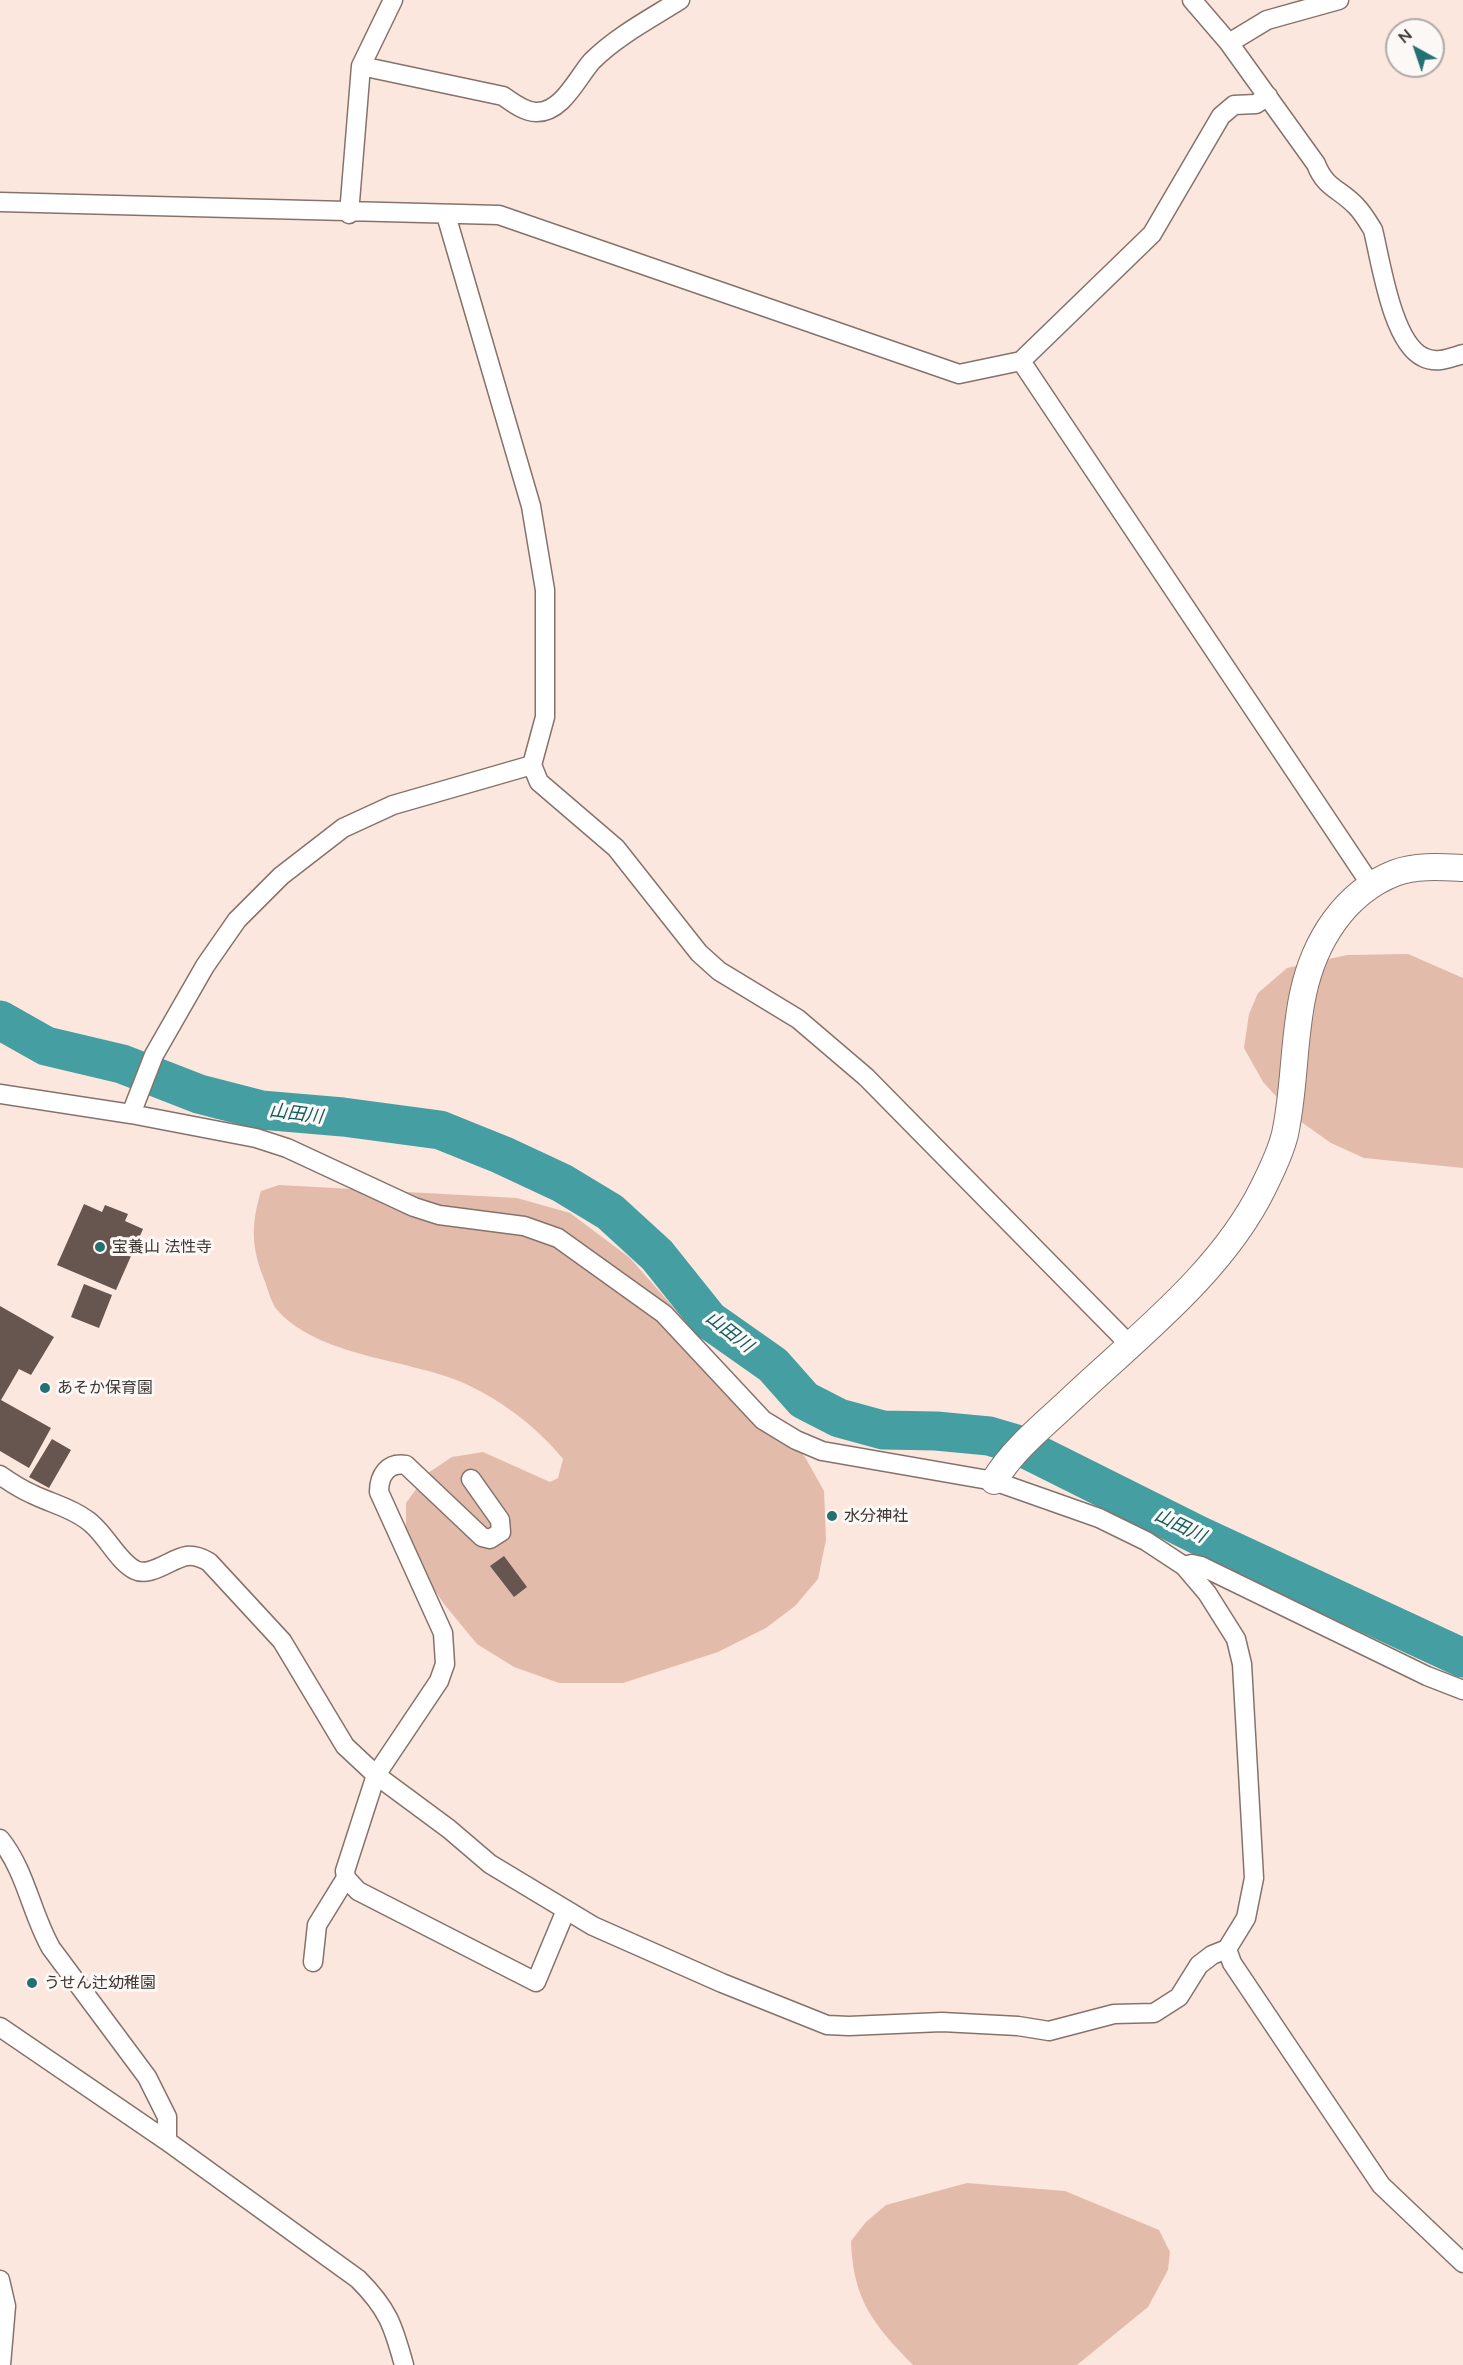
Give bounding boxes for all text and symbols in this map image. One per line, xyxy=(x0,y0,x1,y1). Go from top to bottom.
north arrow xyxy=(1385,18,1445,78)
text: N xyxy=(1394,24,1416,47)
water label: 山田川 xyxy=(268,1100,324,1128)
place label: 宝養山 法性寺 xyxy=(112,1237,212,1257)
marker: 宝養山 法性寺 xyxy=(93,1240,107,1254)
water label: 山田川 xyxy=(701,1307,757,1357)
place label: あそか保育園 xyxy=(57,1378,153,1398)
marker: あそか保育園 xyxy=(38,1381,52,1395)
water label: 山田川 xyxy=(1151,1504,1209,1548)
place label: 水分神社 xyxy=(844,1506,908,1526)
marker: 水分神社 xyxy=(825,1509,839,1523)
place label: うせん辻幼稚園 xyxy=(44,1973,156,1993)
marker: うせん辻幼稚園 xyxy=(25,1976,39,1990)

